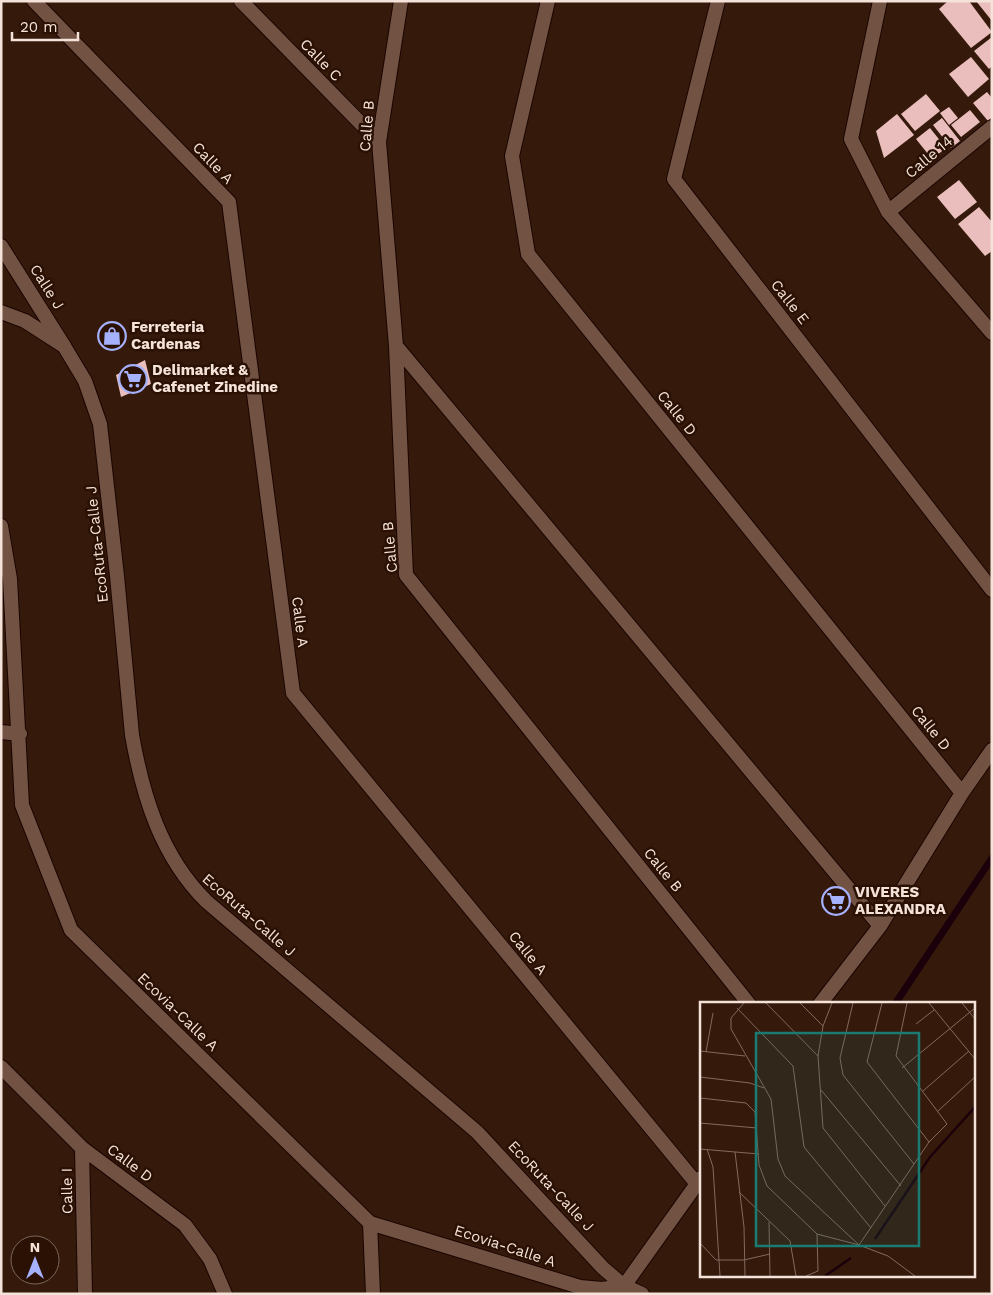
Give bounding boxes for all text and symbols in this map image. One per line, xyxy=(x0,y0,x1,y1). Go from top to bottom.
scale bar xyxy=(12,10,79,42)
text: 20 m xyxy=(20,18,58,36)
street label: Calle C xyxy=(296,35,346,85)
street label: Calle B xyxy=(356,100,378,152)
street label: Calle 14 xyxy=(902,132,956,182)
street label: Calle A xyxy=(189,138,237,188)
street label: Calle J xyxy=(26,261,68,313)
street label: Calle E xyxy=(767,276,813,328)
place label: Ferreteria Cardenas xyxy=(131,318,205,353)
shop icon: Ferreteria Cardenas xyxy=(97,321,127,351)
place label: Delimarket & Cafenet Zinedine xyxy=(152,361,278,396)
supermarket icon: Delimarket & Cafenet Zinedine xyxy=(118,364,148,394)
street label: Calle D xyxy=(653,387,701,439)
street label: EcoRuta-Calle J xyxy=(82,485,112,603)
street label: Calle B xyxy=(379,521,401,573)
street label: Calle A xyxy=(288,596,312,649)
street label: Calle D xyxy=(907,702,955,754)
street label: Calle B xyxy=(640,844,686,896)
street label: EcoRuta-Calle J xyxy=(199,870,299,960)
place label: VIVERES ALEXANDRA xyxy=(855,883,947,918)
supermarket icon: VIVERES ALEXANDRA xyxy=(821,886,851,916)
street label: Calle A xyxy=(505,928,551,979)
street label: Ecovia-Calle A xyxy=(134,969,222,1055)
inset map xyxy=(700,1002,976,1278)
street label: EcoRuta-Calle J xyxy=(504,1137,598,1235)
street label: Calle D xyxy=(104,1140,156,1186)
street label: Calle I xyxy=(58,1168,76,1214)
street label: Ecovia-Calle A xyxy=(452,1221,558,1271)
north arrow xyxy=(10,1235,60,1285)
text: N xyxy=(30,1239,40,1255)

